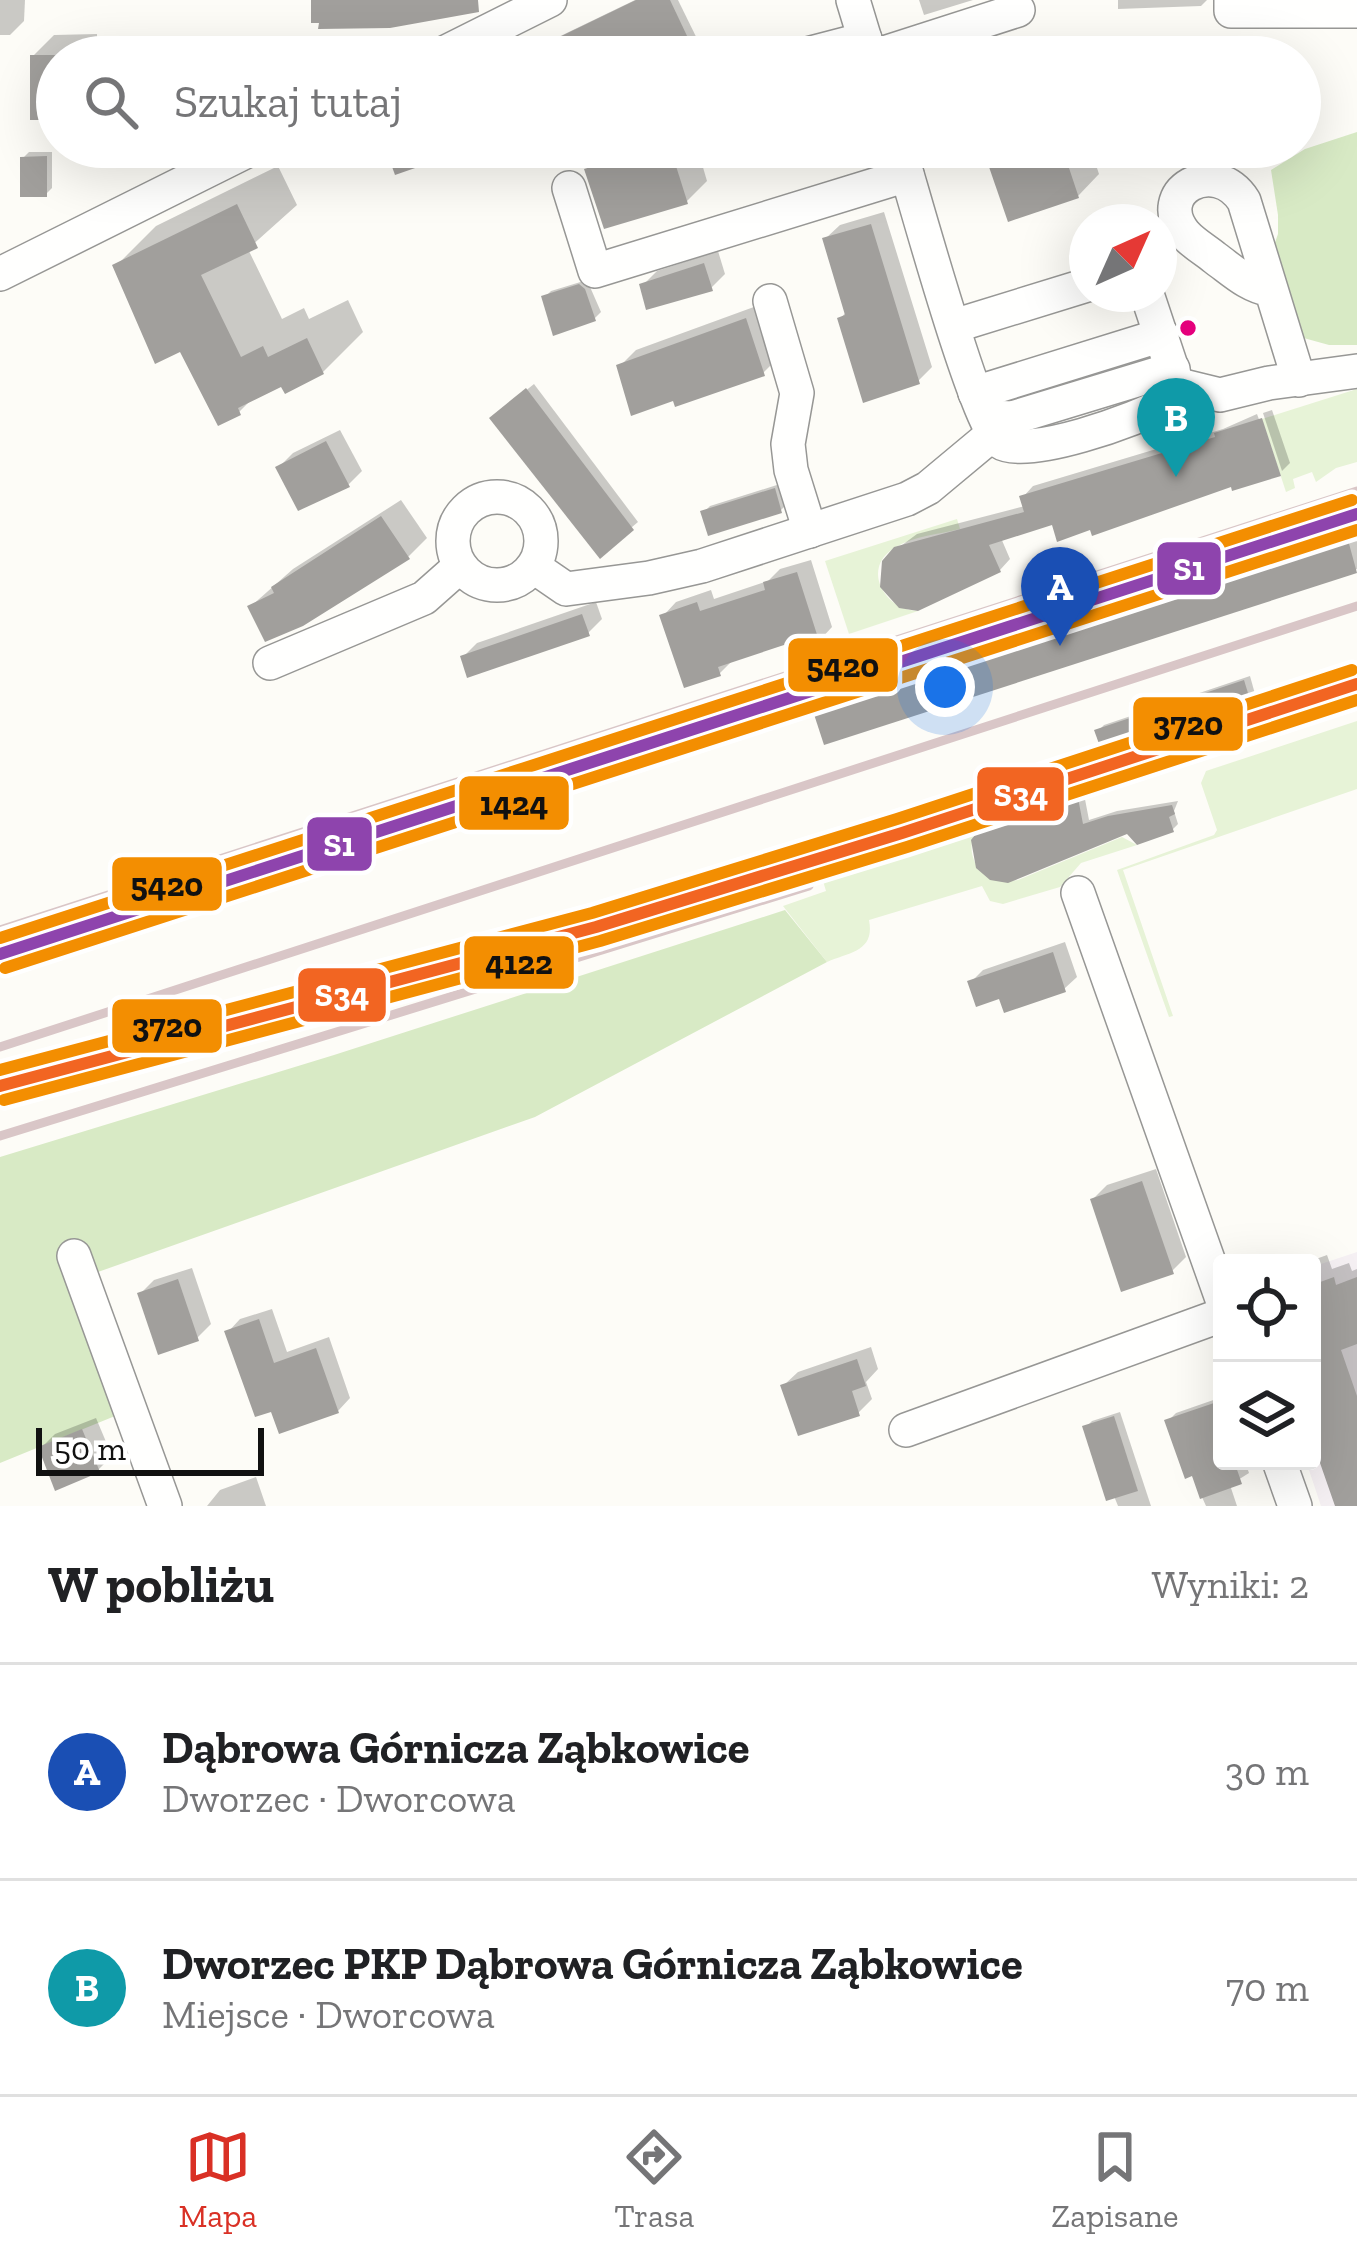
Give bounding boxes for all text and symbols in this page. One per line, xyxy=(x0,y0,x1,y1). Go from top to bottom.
search box xyxy=(36,36,1321,168)
icon: search xyxy=(78,69,144,135)
text: Szukaj tutaj xyxy=(174,75,402,129)
north arrow xyxy=(1069,204,1177,312)
unlabelled marker xyxy=(1177,317,1199,339)
pin: B xyxy=(1137,378,1215,477)
line badge: S1 xyxy=(1155,540,1223,597)
pin: A xyxy=(1021,547,1099,646)
text: S1 xyxy=(1173,549,1205,588)
line badge: 5420 xyxy=(786,636,900,694)
text: 5420 xyxy=(807,646,879,685)
your location xyxy=(915,657,975,717)
line badge: 3720 xyxy=(1131,695,1245,753)
text: 3720 xyxy=(1153,704,1223,743)
line badge: S34 xyxy=(975,765,1066,823)
line badge: 1424 xyxy=(457,774,571,832)
text: S34 xyxy=(994,775,1049,814)
text: 1424 xyxy=(480,784,549,823)
line badge: S1 xyxy=(305,815,374,873)
text: S1 xyxy=(323,825,355,864)
line badge: 5420 xyxy=(110,855,224,913)
text: 5420 xyxy=(131,865,203,904)
line badge: 4122 xyxy=(462,934,576,991)
text: 4122 xyxy=(485,943,553,982)
line badge: S34 xyxy=(296,966,388,1024)
text: S34 xyxy=(315,975,370,1014)
line badge: 3720 xyxy=(110,997,224,1055)
text: 3720 xyxy=(132,1006,202,1045)
map controls xyxy=(1213,1254,1321,1470)
button: locate xyxy=(1213,1254,1321,1362)
button: layers xyxy=(1213,1362,1321,1470)
scale bar xyxy=(36,1422,264,1475)
text: 50 m xyxy=(54,1429,126,1468)
text: W pobliżu xyxy=(48,1554,274,1615)
text: Wyniki: 2 xyxy=(1152,1561,1309,1608)
text: Dąbrowa Górnicza Ząbkowice xyxy=(162,1721,750,1775)
text: A xyxy=(74,1748,100,1795)
text: 30 m xyxy=(1225,1748,1309,1795)
text: Dworzec · Dworcowa xyxy=(162,1775,516,1822)
text: Dworzec PKP Dąbrowa Górnicza Ząbkowice xyxy=(162,1937,1023,1991)
text: B xyxy=(75,1964,99,2011)
text: 70 m xyxy=(1226,1964,1309,2011)
text: Miejsce · Dworcowa xyxy=(162,1991,495,2038)
tab: Mapa xyxy=(178,2124,257,2235)
tab: Trasa xyxy=(614,2124,694,2235)
tab: Zapisane xyxy=(1051,2124,1179,2235)

